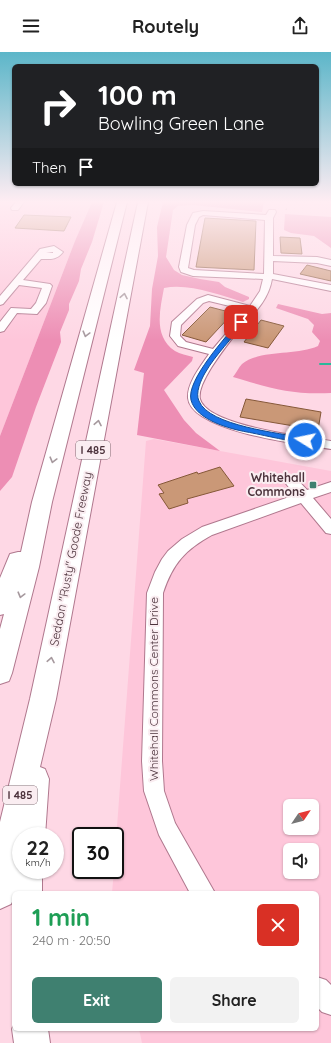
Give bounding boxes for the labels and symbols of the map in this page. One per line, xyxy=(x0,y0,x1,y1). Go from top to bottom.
one-way arrow xyxy=(119,292,128,299)
pin xyxy=(224,305,258,339)
one-way arrow xyxy=(82,330,91,337)
position arrow xyxy=(284,419,326,461)
one-way arrow xyxy=(94,420,102,426)
road number: I 485 xyxy=(76,441,110,459)
one-way arrow xyxy=(49,456,58,463)
place label: Whitehall Commons xyxy=(247,470,305,499)
street label: Seddon "Rusty" Goode Freeway xyxy=(46,471,95,647)
marker: Whitehall Commons xyxy=(308,480,318,490)
one-way arrow xyxy=(17,591,25,598)
street label: Whitehall Commons Center Drive xyxy=(146,597,161,781)
one-way arrow xyxy=(46,657,54,663)
road number: I 485 xyxy=(3,786,37,804)
north arrow xyxy=(283,799,319,835)
speed limit sign: 30 xyxy=(72,827,124,879)

